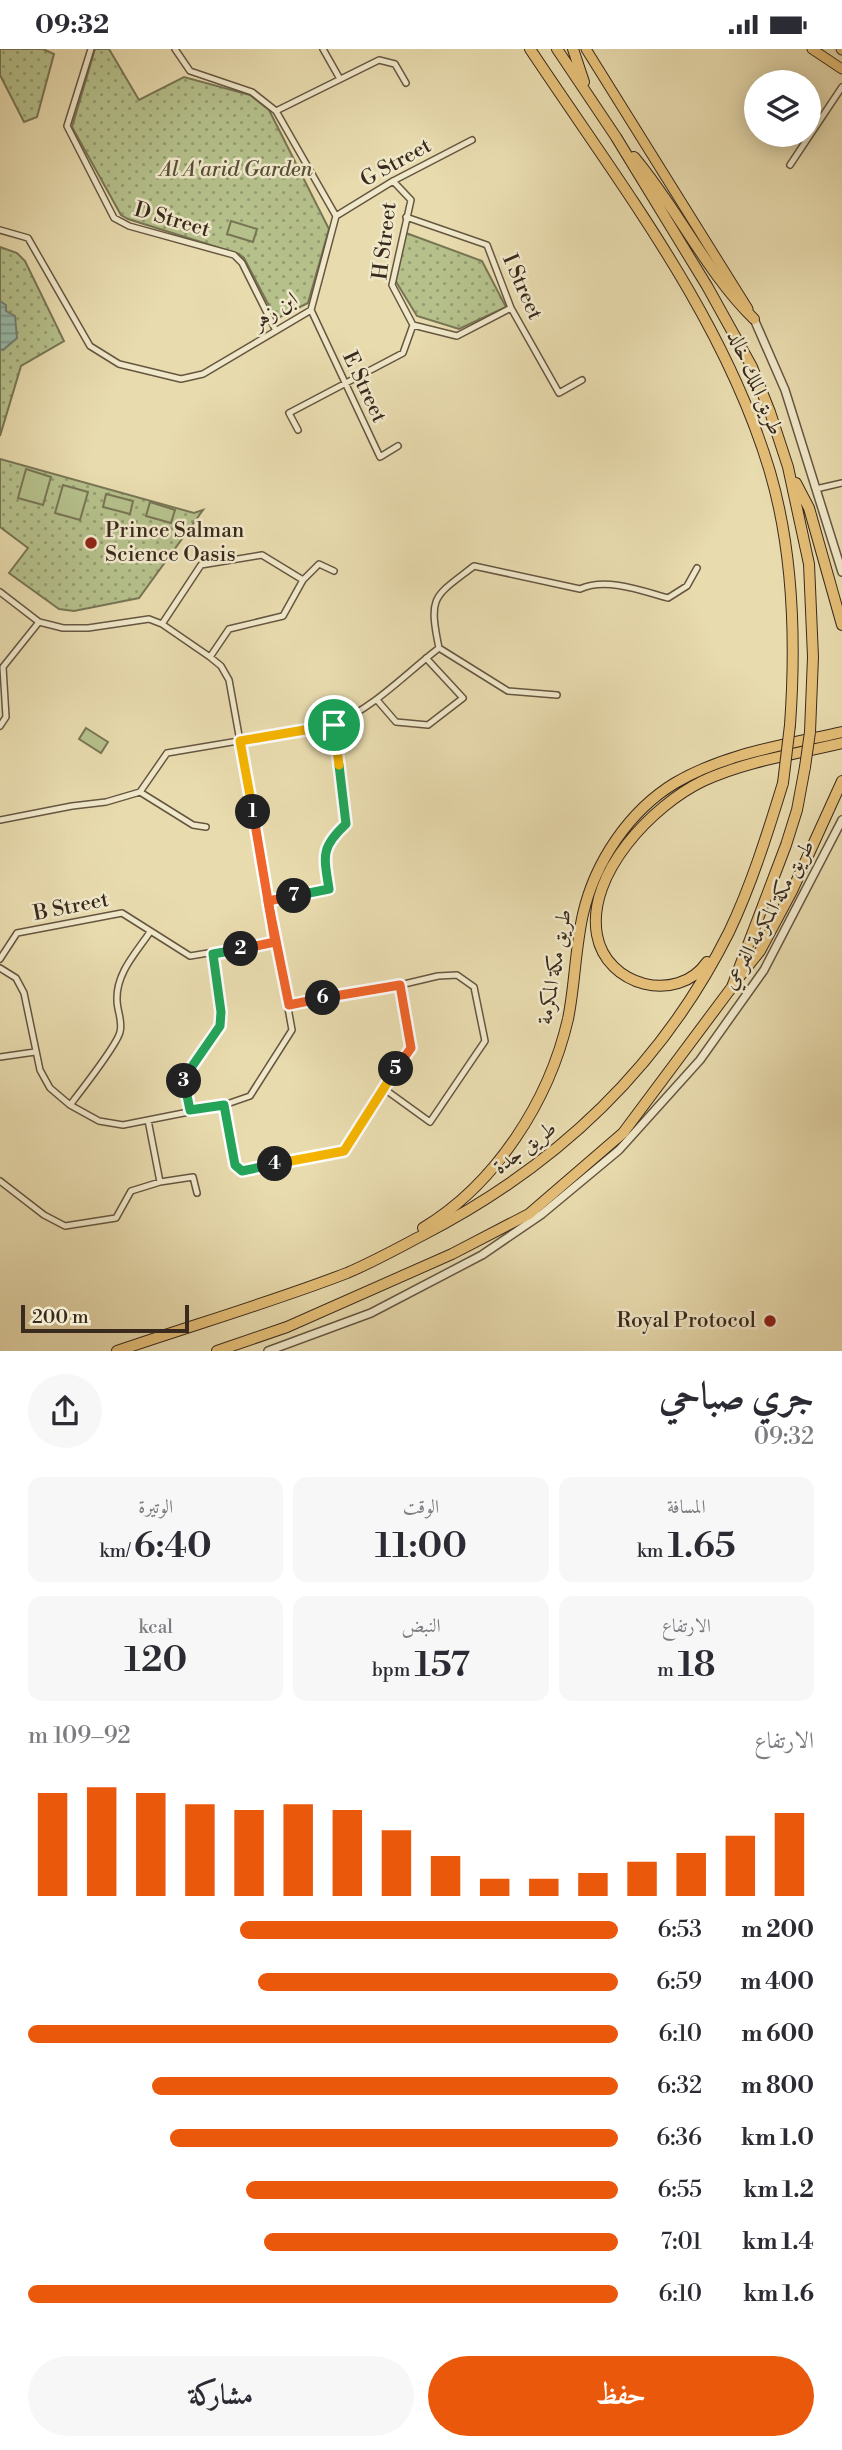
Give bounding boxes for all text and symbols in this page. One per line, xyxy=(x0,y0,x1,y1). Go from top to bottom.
text: 09:32 xyxy=(35,9,109,41)
map controls xyxy=(744,70,821,147)
button: layers xyxy=(744,70,821,147)
street label: G Street xyxy=(356,133,436,193)
park label: Al A'arid Garden xyxy=(158,157,313,183)
street label: D Street xyxy=(131,197,213,243)
street label: H Street xyxy=(367,200,403,281)
street label: I Street xyxy=(496,250,548,324)
street label: ابن زهر xyxy=(245,287,303,337)
street label: طريق الملك خالد xyxy=(721,327,789,439)
street label: E Street xyxy=(336,347,392,427)
place label: Prince Salman Science Oasis xyxy=(105,518,245,568)
marker: Prince Salman Science Oasis xyxy=(83,535,99,551)
pin xyxy=(304,695,364,755)
icon: arrive xyxy=(315,706,353,744)
pin: 1 xyxy=(236,795,270,829)
text: 1 xyxy=(248,799,257,823)
street label: طريق مكة المكرمة الفرعي xyxy=(717,836,824,996)
pin: 7 xyxy=(276,879,312,913)
text: 7 xyxy=(288,883,299,907)
street label: B Street xyxy=(30,887,111,927)
street label: طريق مكة المكرمة xyxy=(532,907,578,1027)
pin: 2 xyxy=(224,932,258,967)
text: 2 xyxy=(235,936,246,960)
pin: 6 xyxy=(306,981,340,1016)
text: 6 xyxy=(317,985,328,1009)
pin: 5 xyxy=(378,1051,414,1087)
text: 5 xyxy=(390,1056,401,1080)
pin: 3 xyxy=(166,1063,202,1099)
text: 3 xyxy=(178,1068,189,1092)
street label: طريق جدة xyxy=(488,1116,562,1180)
pin: 4 xyxy=(258,1147,292,1181)
text: 4 xyxy=(268,1151,281,1175)
scale bar xyxy=(21,1302,189,1334)
text: 200 m xyxy=(32,1305,89,1329)
place label: Royal Protocol xyxy=(617,1308,756,1334)
marker: Royal Protocol xyxy=(762,1313,778,1329)
text: جري صباحي xyxy=(659,1373,814,1420)
button: share xyxy=(28,1374,102,1448)
text: 09:32 xyxy=(754,1423,814,1451)
text: الوتيرة xyxy=(138,1495,173,1519)
text: الوقت xyxy=(403,1495,439,1519)
text: المسافة xyxy=(667,1495,706,1519)
text: 6:40 xyxy=(134,1525,212,1568)
text: 11:00 xyxy=(375,1525,467,1568)
text: 1.65 xyxy=(667,1525,736,1568)
text: /km xyxy=(100,1539,134,1563)
text: km xyxy=(637,1539,667,1563)
text: النبض xyxy=(401,1614,441,1638)
text: الارتفاع xyxy=(662,1614,711,1638)
text: kcal xyxy=(138,1615,173,1639)
text: 120 xyxy=(124,1639,187,1682)
text: 157 xyxy=(414,1644,470,1687)
text: 18 xyxy=(678,1644,715,1687)
text: bpm xyxy=(372,1658,414,1682)
text: m xyxy=(657,1658,678,1682)
text: 92–109 m xyxy=(28,1722,131,1750)
text: الارتفاع xyxy=(754,1727,814,1755)
text: 6:53 xyxy=(657,1916,702,1944)
text: 200 m xyxy=(742,1916,814,1944)
text: 6:59 xyxy=(656,1968,702,1996)
text: 400 m xyxy=(741,1968,814,1996)
text: 6:10 xyxy=(658,2020,702,2048)
text: 600 m xyxy=(741,2020,814,2048)
text: 6:32 xyxy=(657,2072,702,2100)
text: 800 m xyxy=(741,2072,814,2100)
text: 6:36 xyxy=(656,2124,702,2152)
text: 1.0 km xyxy=(741,2124,814,2152)
text: 6:55 xyxy=(658,2176,702,2204)
text: 1.2 km xyxy=(743,2176,814,2204)
text: 7:01 xyxy=(661,2228,702,2256)
text: 1.4 km xyxy=(742,2228,814,2256)
text: 6:10 xyxy=(658,2280,702,2308)
text: 1.6 km xyxy=(743,2280,814,2308)
button: مشاركة xyxy=(28,2356,414,2436)
button: حفظ xyxy=(428,2356,814,2436)

